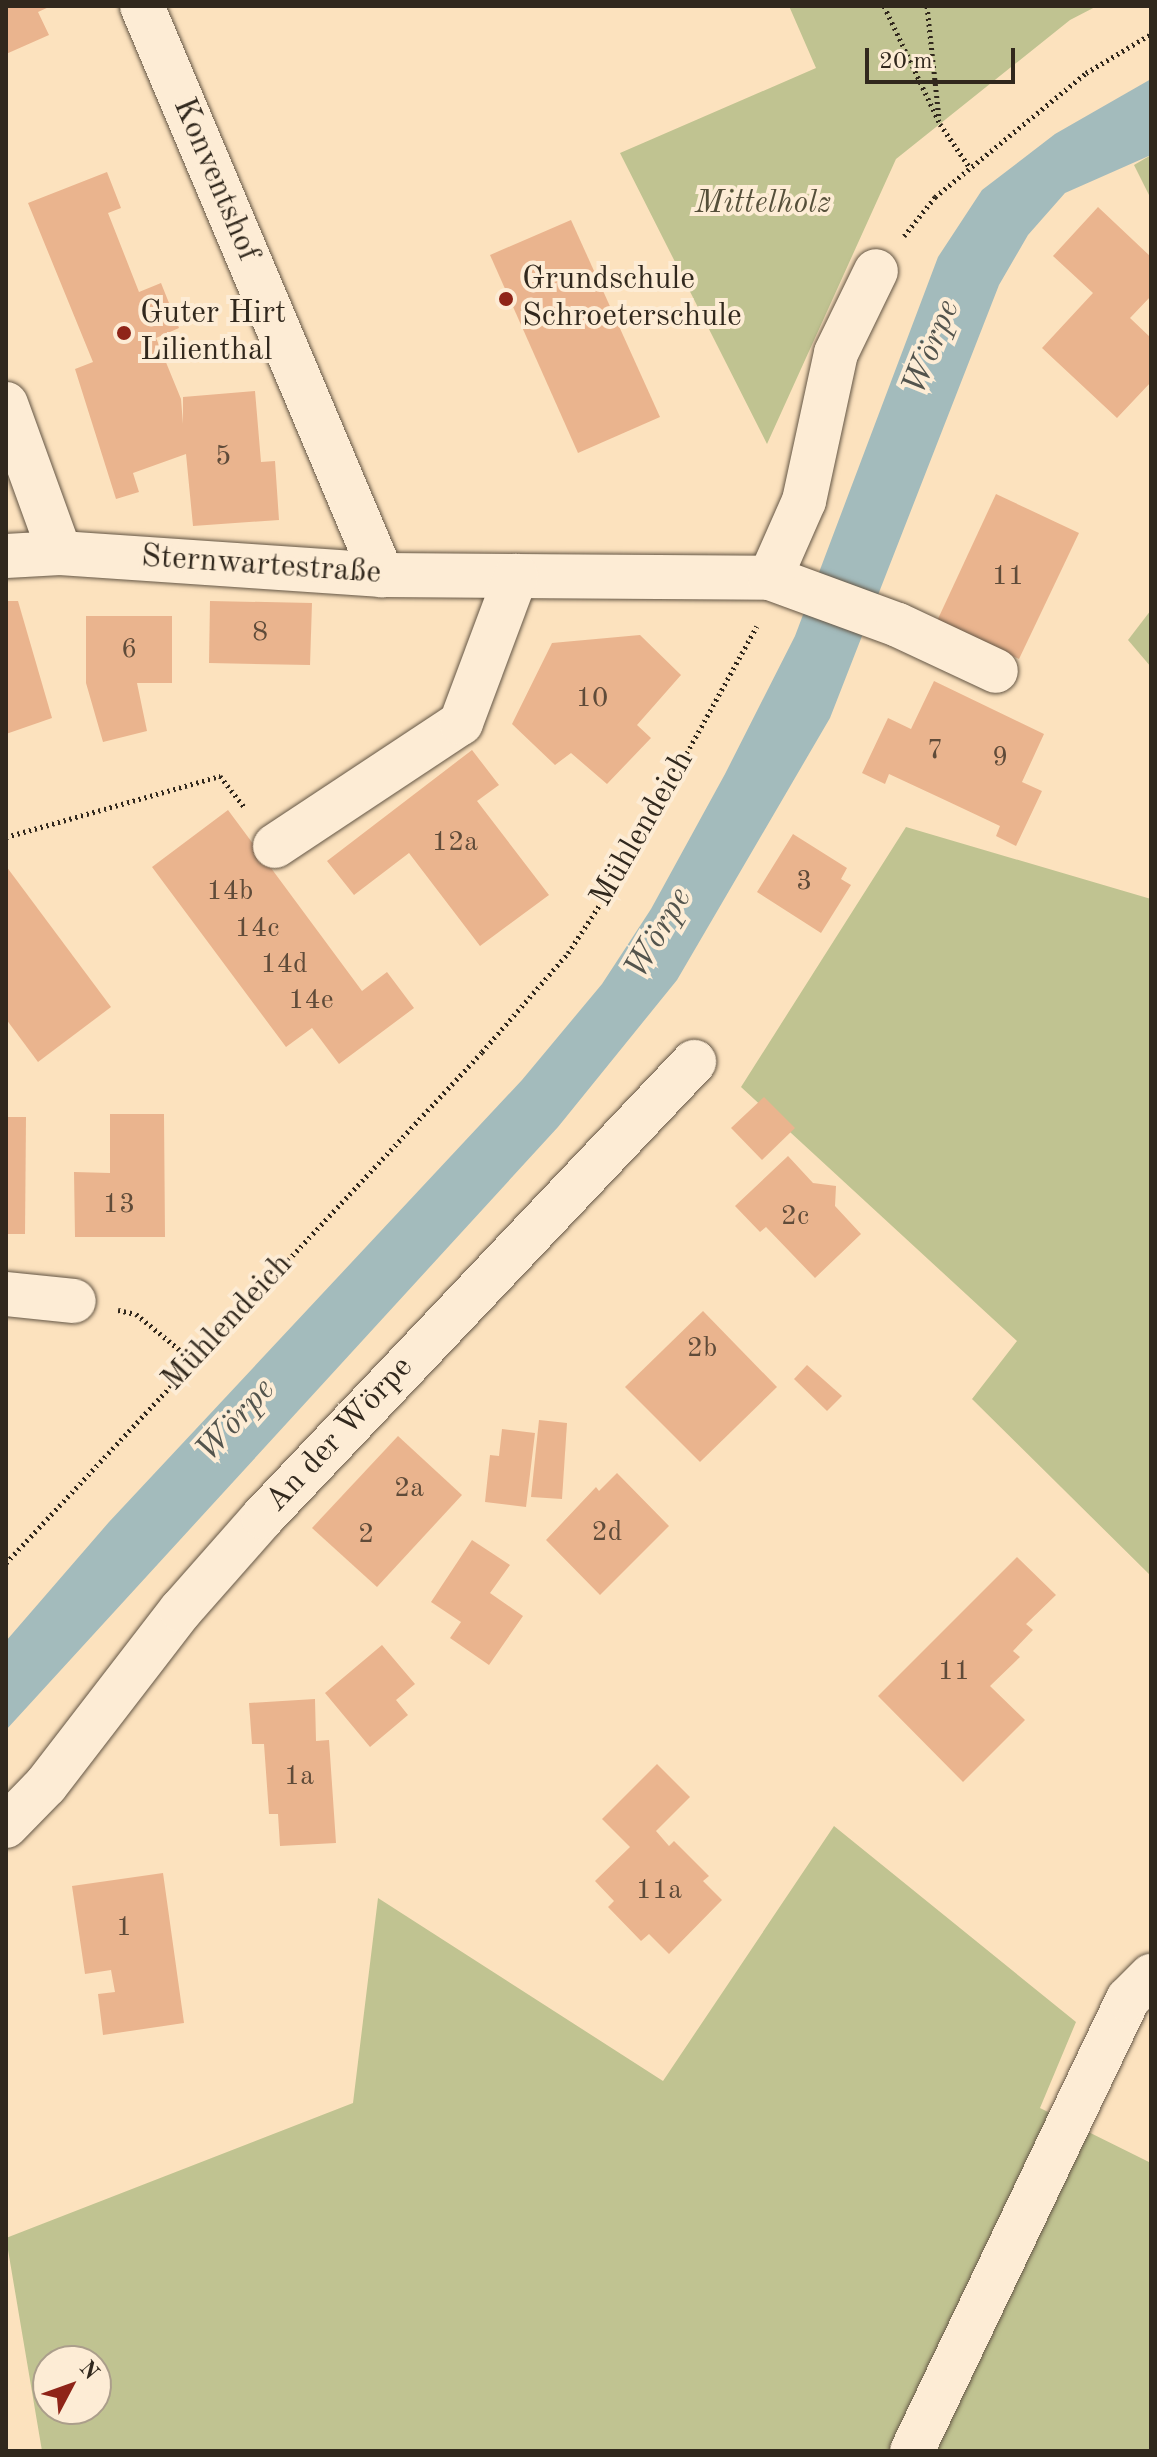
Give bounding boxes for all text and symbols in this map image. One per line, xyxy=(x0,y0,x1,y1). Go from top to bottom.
scale bar xyxy=(869,32,1019,82)
text: 20 m xyxy=(879,50,933,74)
street label: Konventshof xyxy=(163,93,267,267)
park label: Mittelholz xyxy=(695,185,831,223)
place label: Grundschule Schroeterschule xyxy=(522,262,742,337)
marker: Grundschule Schroeterschule xyxy=(497,290,515,308)
water label: Wörpe xyxy=(894,294,970,402)
place label: Guter Hirt Lilienthal xyxy=(140,296,286,371)
marker: Guter Hirt Lilienthal xyxy=(115,324,133,342)
house number: 5 xyxy=(215,440,231,474)
street label: Sternwartestraße xyxy=(140,538,382,594)
house number: 11 xyxy=(992,560,1024,594)
house number: 8 xyxy=(252,616,268,650)
house number: 6 xyxy=(121,633,137,667)
house number: 10 xyxy=(576,682,608,716)
house number: 7 xyxy=(927,734,943,768)
house number: 9 xyxy=(992,741,1008,775)
street label: Mühlendeich xyxy=(583,744,703,914)
house number: 12a xyxy=(432,826,478,860)
house number: 3 xyxy=(796,865,812,899)
house number: 14b xyxy=(207,875,253,909)
water label: Wörpe xyxy=(617,881,701,987)
house number: 14c xyxy=(235,912,279,946)
house number: 14d xyxy=(260,948,308,982)
house number: 14e xyxy=(288,984,334,1018)
house number: 13 xyxy=(103,1188,135,1222)
house number: 2c xyxy=(781,1200,809,1234)
street label: Mühlendeich xyxy=(155,1247,301,1399)
house number: 2b xyxy=(687,1332,717,1366)
street label: An der Wörpe xyxy=(258,1349,422,1521)
water label: Wörpe xyxy=(188,1370,284,1472)
house number: 2a xyxy=(394,1472,424,1506)
house number: 2d xyxy=(592,1516,622,1550)
house number: 2 xyxy=(358,1518,374,1552)
house number: 11 xyxy=(938,1655,970,1689)
house number: 1a xyxy=(284,1760,314,1794)
house number: 11a xyxy=(636,1874,682,1908)
house number: 1 xyxy=(116,1911,132,1945)
north arrow xyxy=(32,2345,112,2425)
text: N xyxy=(75,2357,102,2384)

